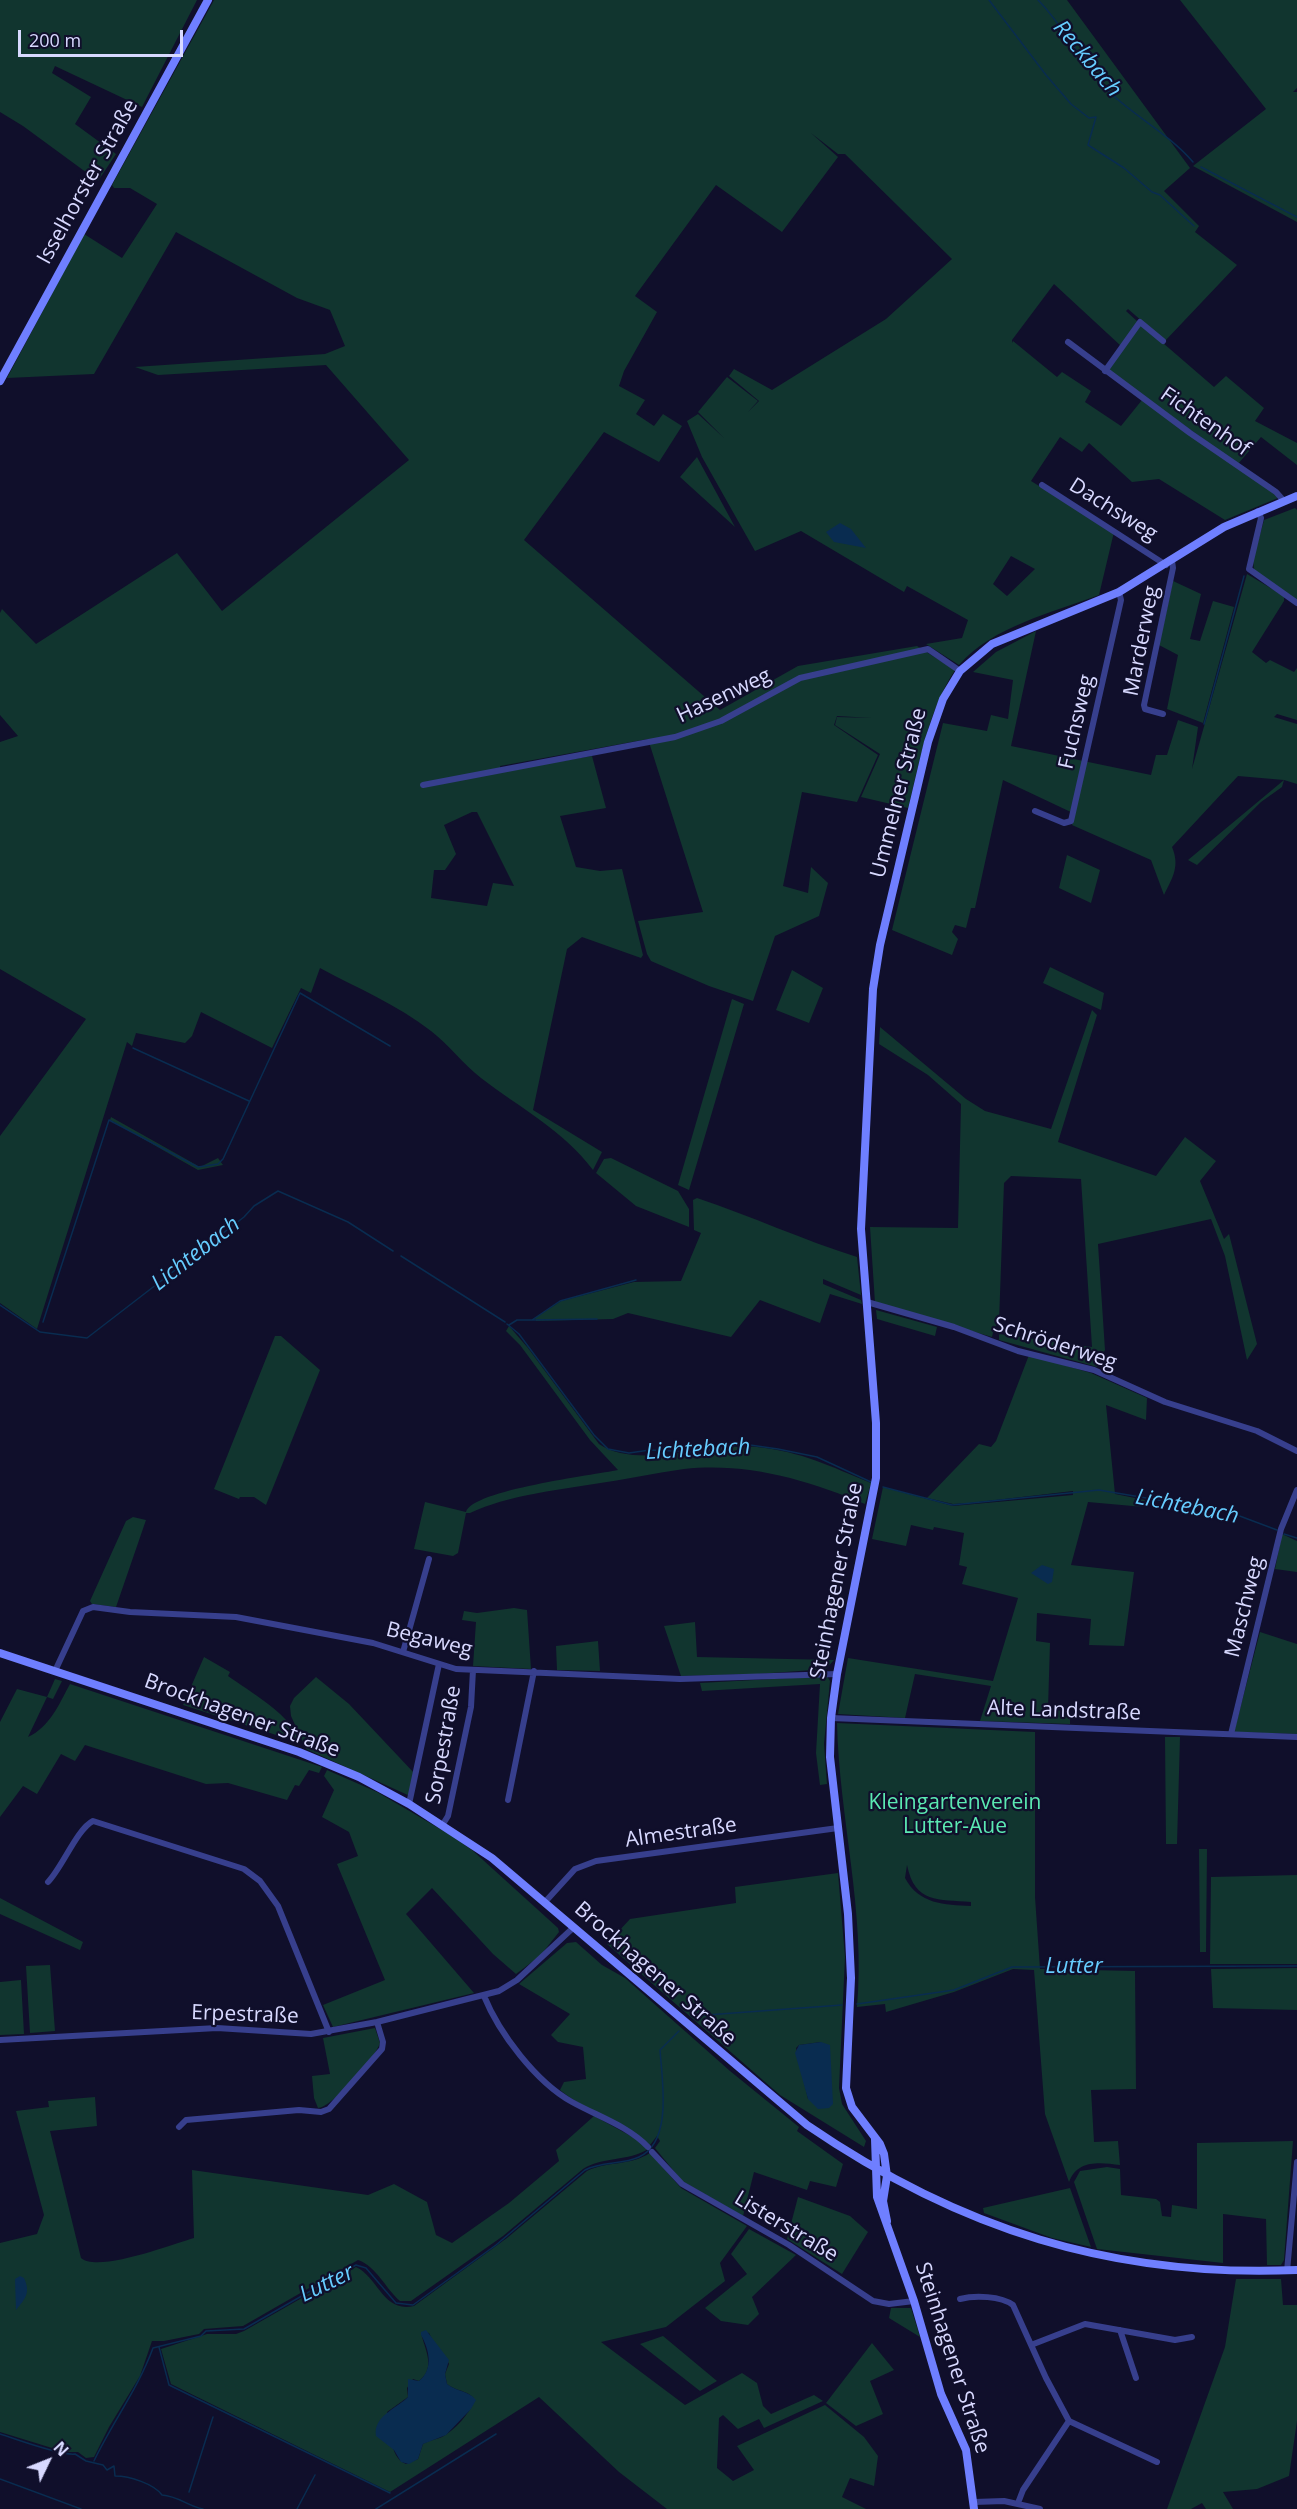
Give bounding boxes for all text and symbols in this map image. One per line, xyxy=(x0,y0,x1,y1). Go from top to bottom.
water label: Reckbach xyxy=(1047,15,1127,103)
scale bar xyxy=(21,18,186,56)
text: 200 m xyxy=(29,28,81,52)
street label: Isselhorster Straße xyxy=(32,95,144,269)
street label: Fichtenhof xyxy=(1155,382,1255,462)
street label: Dachsweg xyxy=(1064,473,1162,547)
street label: Marderweg xyxy=(1119,584,1165,698)
street label: Hasenweg xyxy=(673,663,775,729)
street label: Fuchsweg xyxy=(1054,672,1100,772)
street label: Ummelner Straße xyxy=(866,705,932,881)
water label: Lichtebach xyxy=(147,1211,245,1297)
street label: Schröderweg xyxy=(990,1312,1120,1376)
water label: Lichtebach xyxy=(645,1434,751,1466)
street label: Steinhagener Straße xyxy=(806,1481,868,1681)
water label: Lichtebach xyxy=(1133,1484,1241,1530)
street label: Maschweg xyxy=(1220,1554,1270,1660)
street label: Begaweg xyxy=(383,1617,475,1663)
street label: Brockhagener Straße xyxy=(141,1669,343,1763)
street label: Sorpestraße xyxy=(421,1684,467,1806)
street label: Alte Landstraße xyxy=(986,1696,1142,1726)
park label: Kleingartenverein Lutter-Aue xyxy=(869,1790,1041,1840)
street label: Almestraße xyxy=(624,1813,738,1853)
street label: Brockhagener Straße xyxy=(569,1897,741,2051)
water label: Lutter xyxy=(1045,1954,1103,1980)
street label: Erpestraße xyxy=(191,2001,299,2029)
street label: Listerstraße xyxy=(729,2186,843,2268)
street label: Steinhagener Straße xyxy=(909,2259,995,2457)
water label: Lutter xyxy=(295,2260,359,2308)
north arrow xyxy=(18,2431,78,2491)
text: N xyxy=(49,2436,74,2461)

